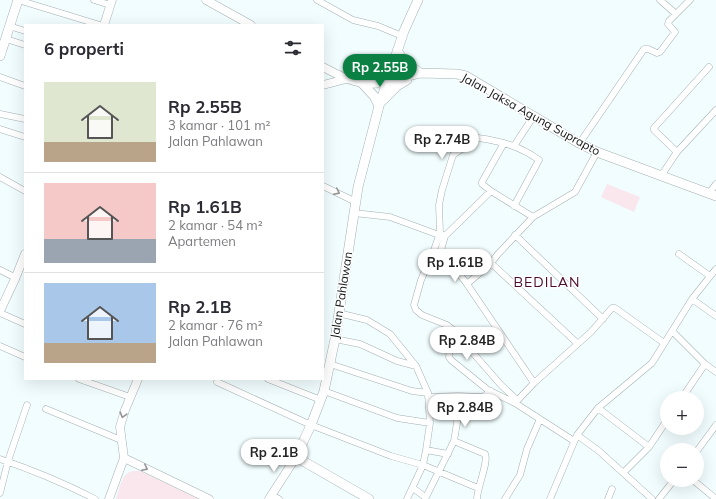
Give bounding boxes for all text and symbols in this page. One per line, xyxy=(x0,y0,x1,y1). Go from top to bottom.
icon: filters xyxy=(282,37,304,59)
text: 6 properti xyxy=(44,38,124,59)
pin: Rp 2.55B xyxy=(339,54,421,88)
text: Rp 2.55B xyxy=(352,59,408,75)
street label: Jalan Jaksa Agung Suprapto xyxy=(459,70,603,159)
text: Rp 2.55B xyxy=(168,96,242,117)
icon: home xyxy=(76,98,124,146)
text: 3 kamar · 101 m² xyxy=(168,117,271,133)
pin: Rp 2.74B xyxy=(401,126,483,160)
text: Rp 2.74B xyxy=(414,131,470,147)
text: Jalan Pahlawan xyxy=(168,133,263,149)
one-way arrow xyxy=(333,188,340,195)
text: Rp 1.61B xyxy=(168,196,242,217)
icon: home xyxy=(76,199,124,247)
text: 2 kamar · 54 m² xyxy=(168,217,263,233)
text: Apartemen xyxy=(168,233,236,249)
pin: Rp 1.61B xyxy=(414,249,496,283)
street label: Jalan Pahlawan xyxy=(327,251,355,339)
text: Rp 1.61B xyxy=(427,254,483,270)
district label: BEDILAN xyxy=(514,273,580,291)
text: Rp 2.1B xyxy=(168,296,231,317)
icon: home xyxy=(76,299,124,347)
text: 2 kamar · 76 m² xyxy=(168,317,263,333)
pin: Rp 2.84B xyxy=(426,327,508,361)
text: Rp 2.84B xyxy=(439,332,495,348)
text: Jalan Pahlawan xyxy=(168,333,263,349)
map controls xyxy=(660,391,704,487)
button: + xyxy=(660,391,704,435)
pin: Rp 2.84B xyxy=(424,394,506,428)
text: Rp 2.84B xyxy=(437,399,493,415)
one-way arrow xyxy=(119,411,128,418)
pin: Rp 2.1B xyxy=(237,439,311,473)
button: − xyxy=(660,443,704,487)
text: Rp 2.1B xyxy=(250,444,298,460)
one-way arrow xyxy=(141,463,148,471)

